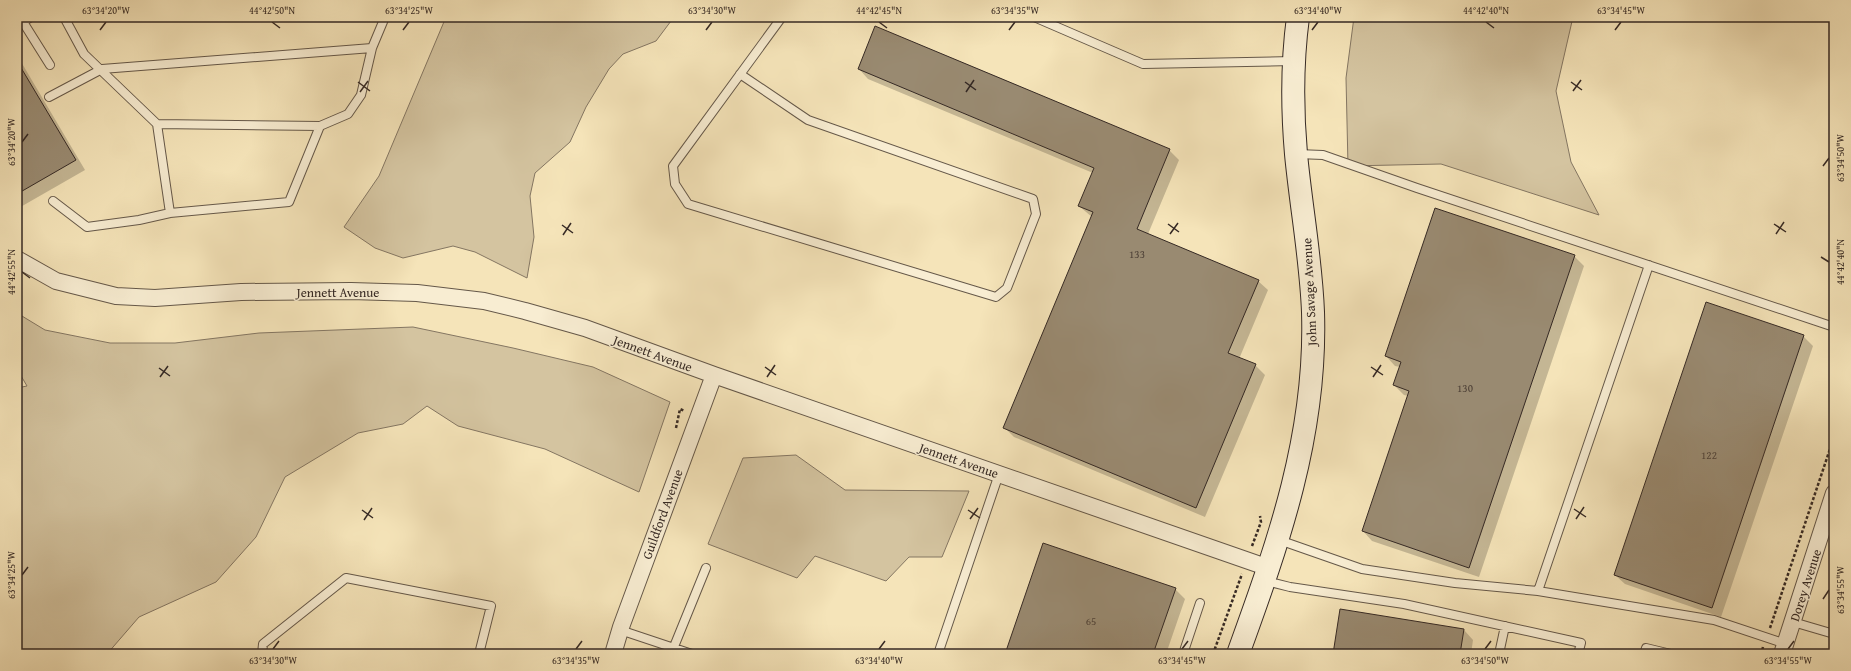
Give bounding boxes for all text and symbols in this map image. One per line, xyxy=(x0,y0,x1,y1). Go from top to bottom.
text: 63°34'20"W xyxy=(82,3,130,18)
text: 44°42'50"N xyxy=(249,3,295,18)
text: 63°34'25"W xyxy=(385,3,433,18)
text: 63°34'30"W xyxy=(688,3,736,18)
text: 44°42'45"N xyxy=(856,3,902,18)
text: 63°34'35"W xyxy=(991,3,1039,18)
text: 63°34'40"W xyxy=(1294,3,1342,18)
text: 44°42'40"N xyxy=(1463,3,1509,18)
text: 63°34'45"W xyxy=(1597,3,1645,18)
text: 63°34'20"W xyxy=(4,118,19,166)
text: 63°34'50"W xyxy=(1833,134,1848,182)
street label: John Savage Avenue xyxy=(1297,237,1322,349)
text: 44°42'40"N xyxy=(1833,239,1848,285)
house number: 133 xyxy=(1129,246,1145,262)
text: 44°42'55"N xyxy=(4,249,19,295)
street label: Jennett Avenue xyxy=(295,283,379,302)
street label: Jennett Avenue xyxy=(609,330,695,377)
house number: 130 xyxy=(1457,380,1473,396)
street label: Jennett Avenue xyxy=(915,437,1001,483)
house number: 122 xyxy=(1701,447,1717,463)
street label: Guildford Avenue xyxy=(637,466,688,562)
street label: Dorey Avenue xyxy=(1785,547,1826,624)
text: 63°34'25"W xyxy=(4,551,19,599)
text: 63°34'55"W xyxy=(1833,566,1848,614)
house number: 65 xyxy=(1086,613,1096,629)
text: 63°34'30"W xyxy=(249,653,297,668)
text: 63°34'35"W xyxy=(552,653,600,668)
text: 63°34'40"W xyxy=(855,653,903,668)
text: 63°34'45"W xyxy=(1158,653,1206,668)
text: 63°34'50"W xyxy=(1461,653,1509,668)
text: 63°34'55"W xyxy=(1764,653,1812,668)

